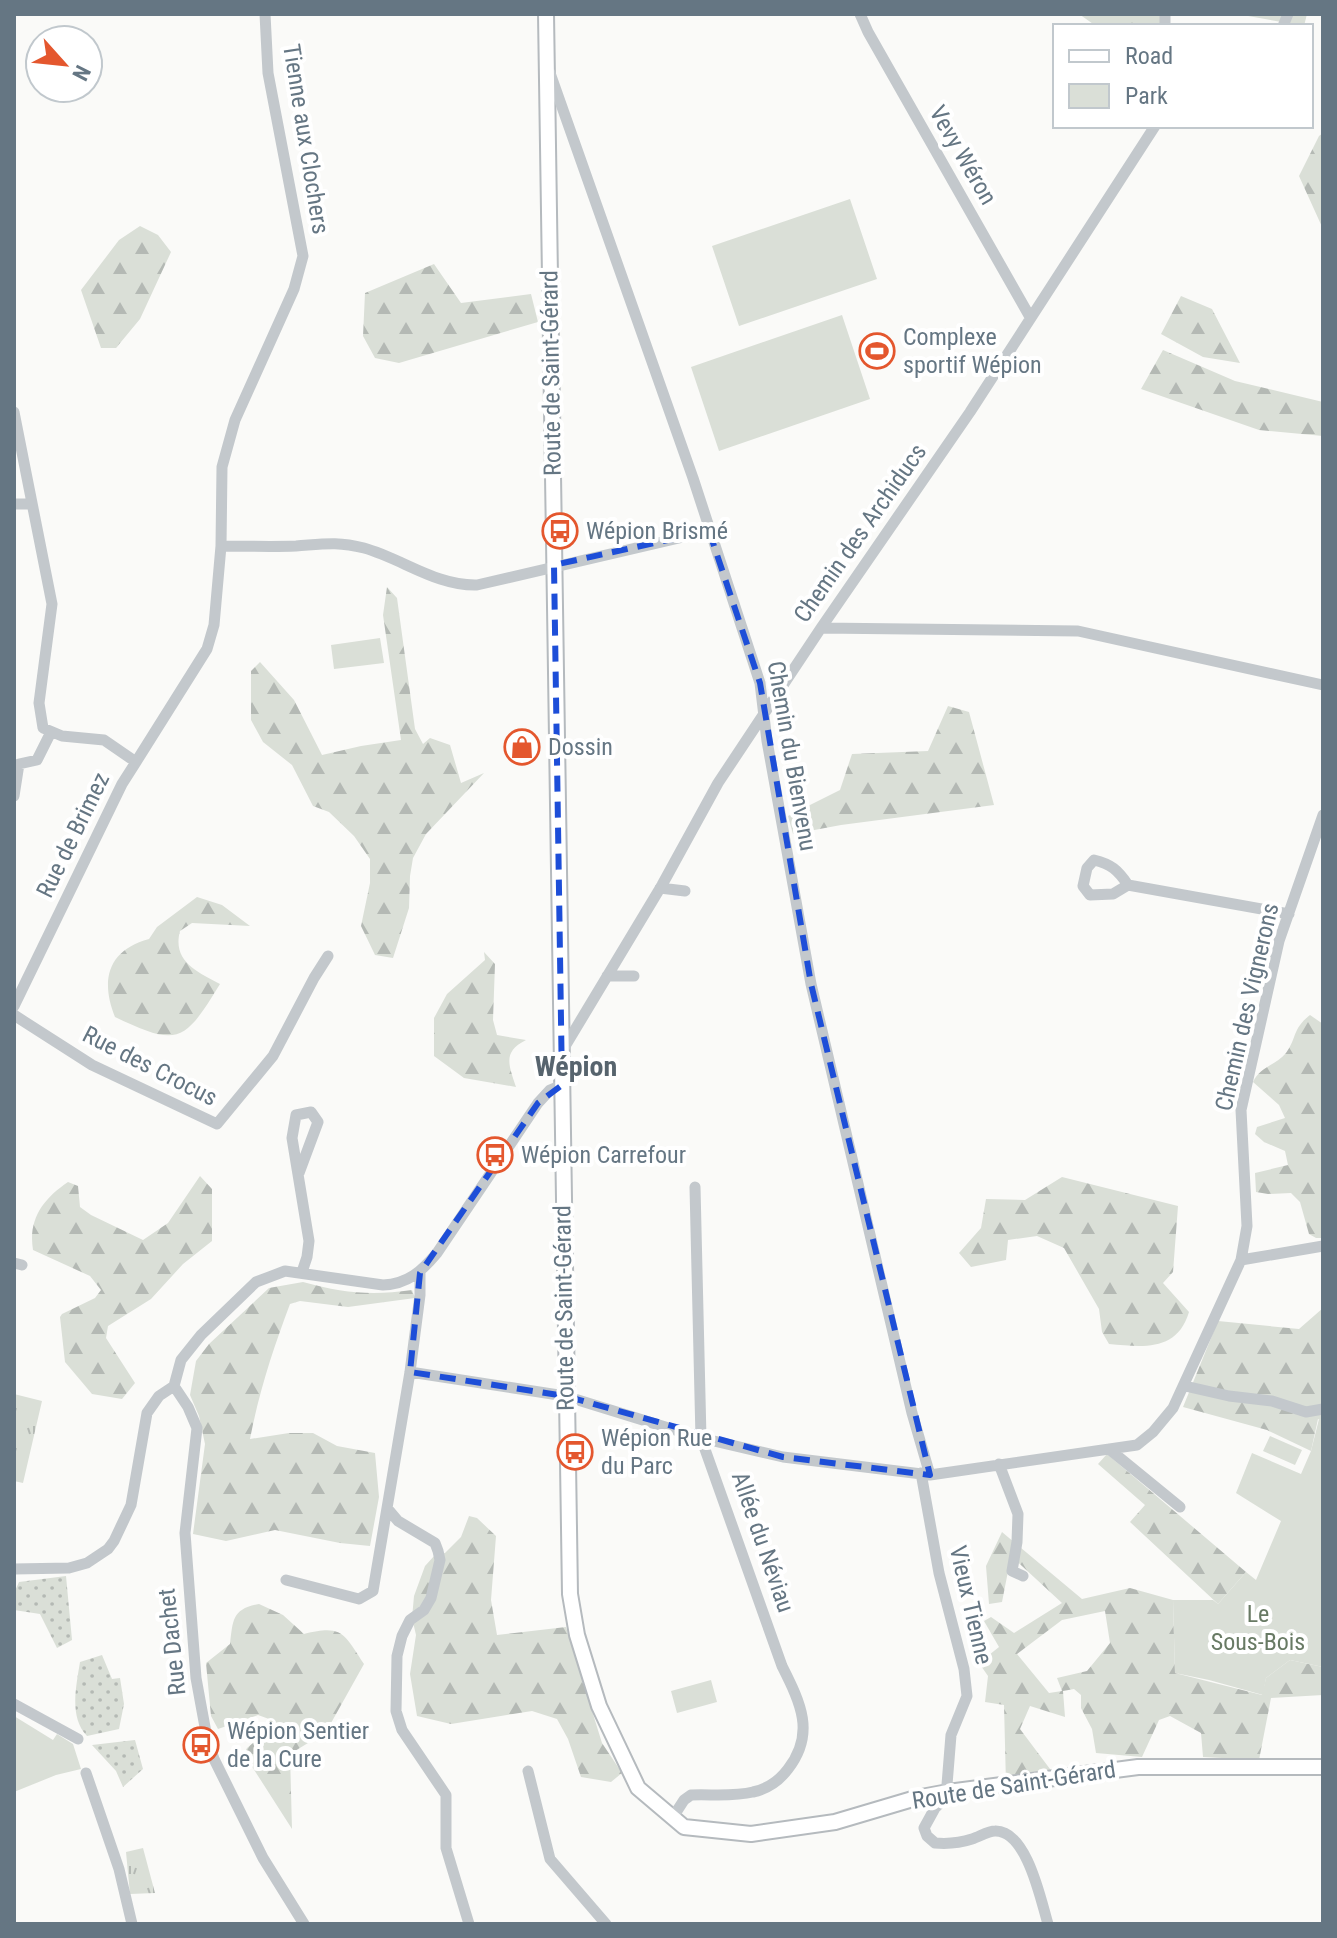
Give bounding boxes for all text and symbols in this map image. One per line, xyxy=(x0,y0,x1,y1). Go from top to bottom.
north arrow xyxy=(24,24,104,104)
legend xyxy=(1053,24,1313,128)
street label: Tienne aux Clochers xyxy=(277,42,335,236)
text: Road xyxy=(1125,42,1173,70)
text: N xyxy=(67,61,96,85)
text: Park xyxy=(1125,82,1168,110)
street label: Vevy Wéron xyxy=(923,100,1003,210)
street label: Route de Saint-Gérard xyxy=(535,270,567,476)
place label: Complexe sportif Wépion xyxy=(903,323,1042,379)
sports icon: Complexe sportif Wépion xyxy=(858,332,896,370)
street label: Chemin des Archiducs xyxy=(788,438,932,628)
bus stop icon: Wépion Brismé xyxy=(541,512,579,550)
place label: Wépion Brismé xyxy=(586,517,728,545)
street label: Chemin du Bienvenu xyxy=(762,659,822,853)
shop icon: Dossin xyxy=(503,728,541,766)
place label: Dossin xyxy=(548,733,613,761)
street label: Rue de Brimez xyxy=(31,768,115,902)
street label: Chemin des Vignerons xyxy=(1209,900,1285,1114)
street label: Rue des Crocus xyxy=(78,1020,222,1112)
district label: Wépion xyxy=(535,1050,617,1083)
bus stop icon: Wépion Carrefour xyxy=(476,1136,514,1174)
place label: Wépion Carrefour xyxy=(521,1141,686,1169)
street label: Route de Saint-Gérard xyxy=(548,1205,580,1411)
place label: Wépion Rue du Parc xyxy=(601,1424,712,1480)
bus stop icon: Wépion Rue du Parc xyxy=(556,1433,594,1471)
street label: Allée du Néviau xyxy=(726,1468,800,1616)
street label: Vieux Tienne xyxy=(944,1543,998,1667)
street label: Rue Dachet xyxy=(152,1587,192,1697)
park label: Le Sous-Bois xyxy=(1211,1600,1305,1656)
place label: Wépion Sentier de la Cure xyxy=(227,1717,369,1773)
bus stop icon: Wépion Sentier de la Cure xyxy=(182,1726,220,1764)
street label: Route de Saint-Gérard xyxy=(910,1755,1118,1815)

